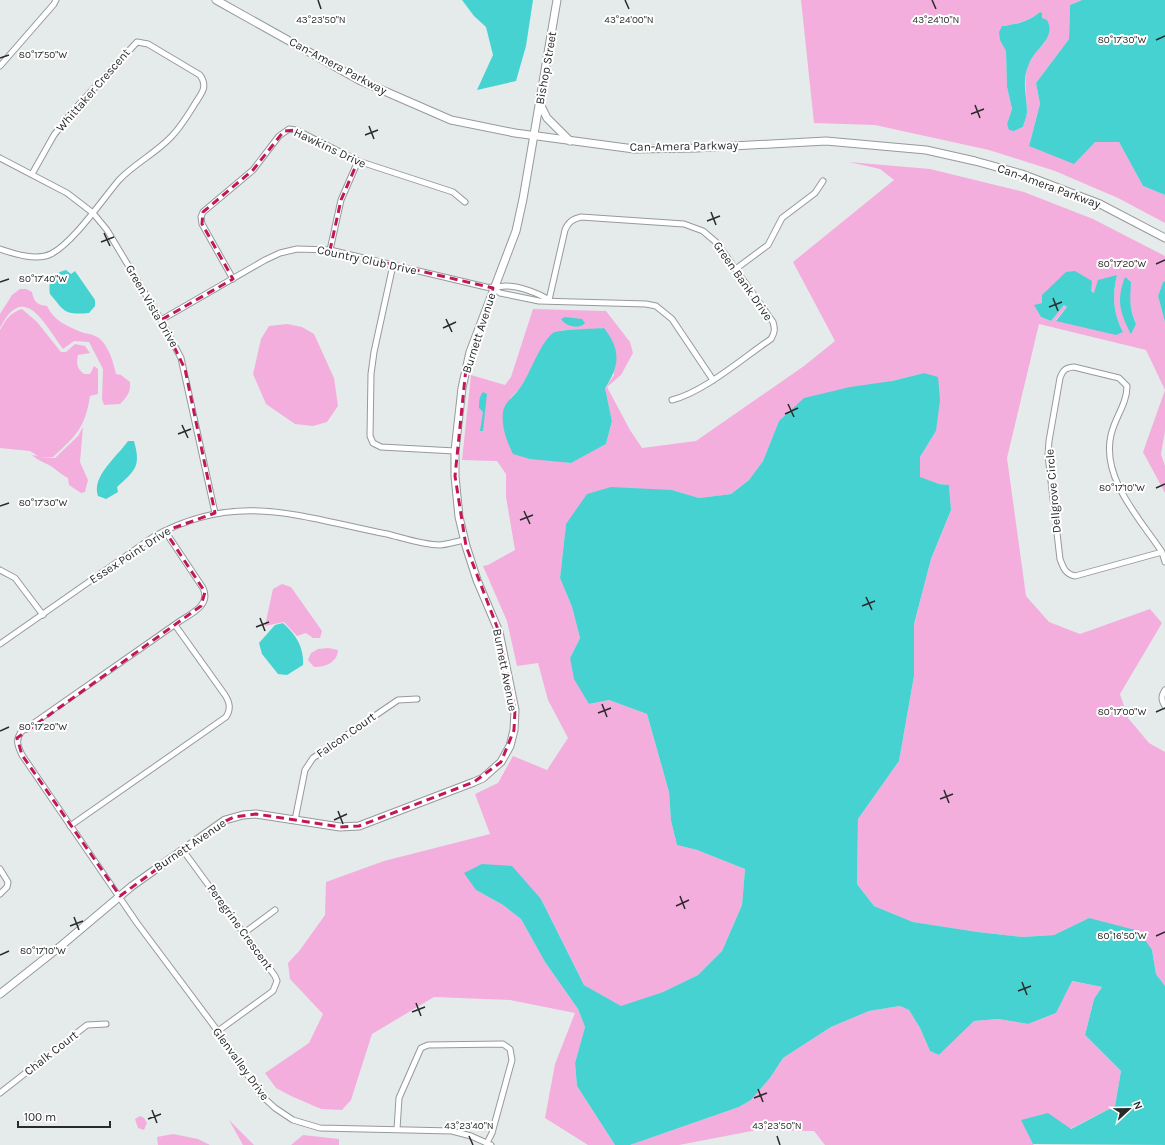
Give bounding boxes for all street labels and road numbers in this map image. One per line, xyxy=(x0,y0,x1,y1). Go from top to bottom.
street label: Bishop Street xyxy=(533,30,559,106)
street label: Can-Amera Parkway xyxy=(287,34,390,98)
street label: Whittaker Crescent xyxy=(53,45,133,134)
street label: Hawkins Drive xyxy=(292,125,368,171)
street label: Can-Amera Parkway xyxy=(630,138,739,154)
street label: Can-Amera Parkway xyxy=(996,161,1103,211)
street label: Green Bank Drive xyxy=(710,239,776,323)
street label: Country Club Drive xyxy=(316,243,418,277)
street label: Green Vista Drive xyxy=(123,262,181,350)
street label: Burnett Avenue xyxy=(459,291,499,375)
street label: Dellgrove Circle xyxy=(1042,448,1064,534)
street label: Essex Point Drive xyxy=(87,524,173,586)
street label: Burnett Avenue xyxy=(490,628,520,712)
street label: Falcon Court xyxy=(314,709,379,760)
street label: Burnett Avenue xyxy=(151,816,229,874)
street label: Peregrine Crescent xyxy=(204,881,276,973)
street label: Glenvalley Drive xyxy=(210,1025,272,1103)
street label: Chalk Court xyxy=(21,1027,81,1078)

